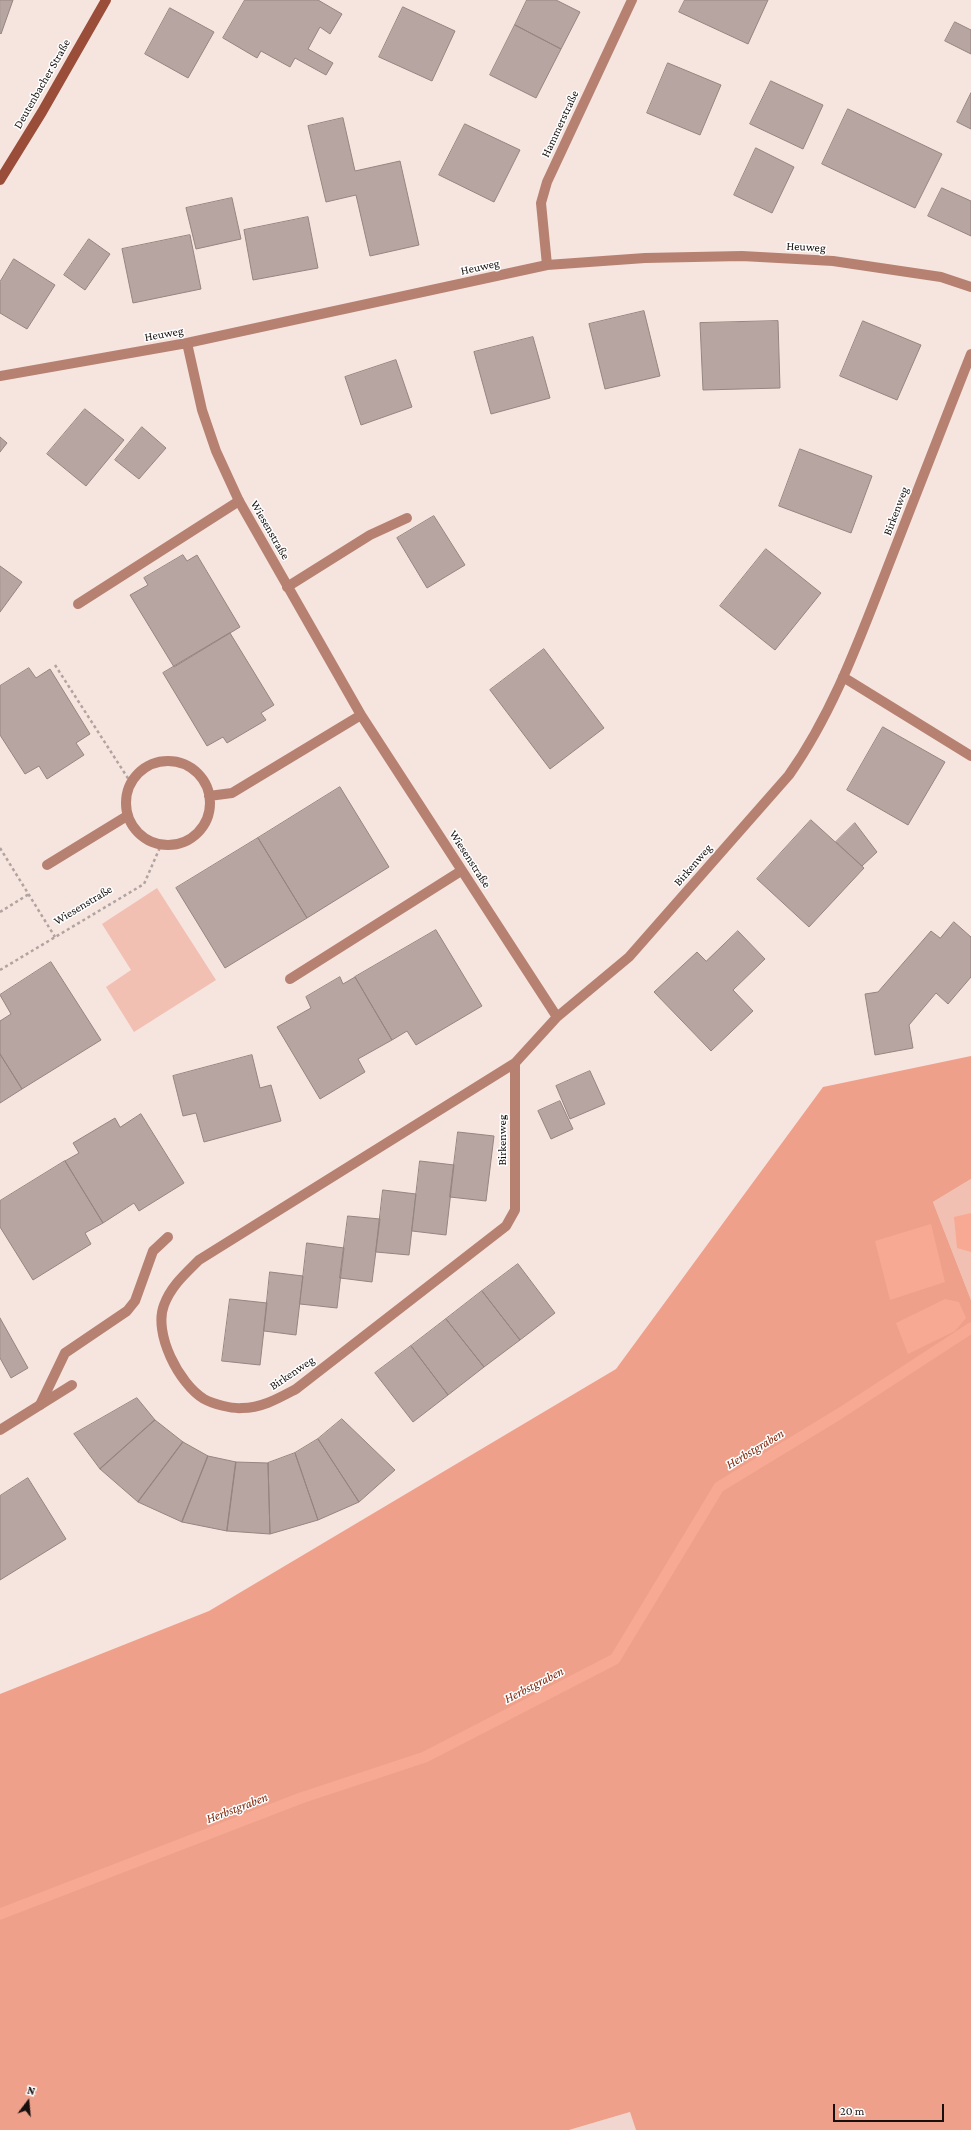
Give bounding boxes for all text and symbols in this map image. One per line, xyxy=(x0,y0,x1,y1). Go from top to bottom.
street label: Deutenbacher Straße xyxy=(10,37,74,131)
street label: Hammerstraße xyxy=(538,88,582,160)
street label: Heuweg xyxy=(786,239,826,255)
street label: Heuweg xyxy=(459,256,501,278)
street label: Heuweg xyxy=(143,323,185,345)
street label: Birkenweg xyxy=(880,485,912,537)
street label: Wiesenstraße xyxy=(247,498,293,562)
street label: Wiesenstraße xyxy=(446,827,494,891)
street label: Birkenweg xyxy=(671,841,715,889)
street label: Wiesenstraße xyxy=(51,882,115,928)
street label: Birkenweg xyxy=(495,1114,509,1166)
street label: Birkenweg xyxy=(267,1353,317,1393)
water label: Herbstgraben xyxy=(723,1426,787,1472)
water label: Herbstgraben xyxy=(502,1663,566,1707)
water label: Herbstgraben xyxy=(204,1789,270,1827)
north arrow xyxy=(8,2082,48,2122)
text: N xyxy=(26,2084,37,2097)
scale bar xyxy=(835,2096,946,2122)
text: 20 m xyxy=(840,2104,864,2118)

